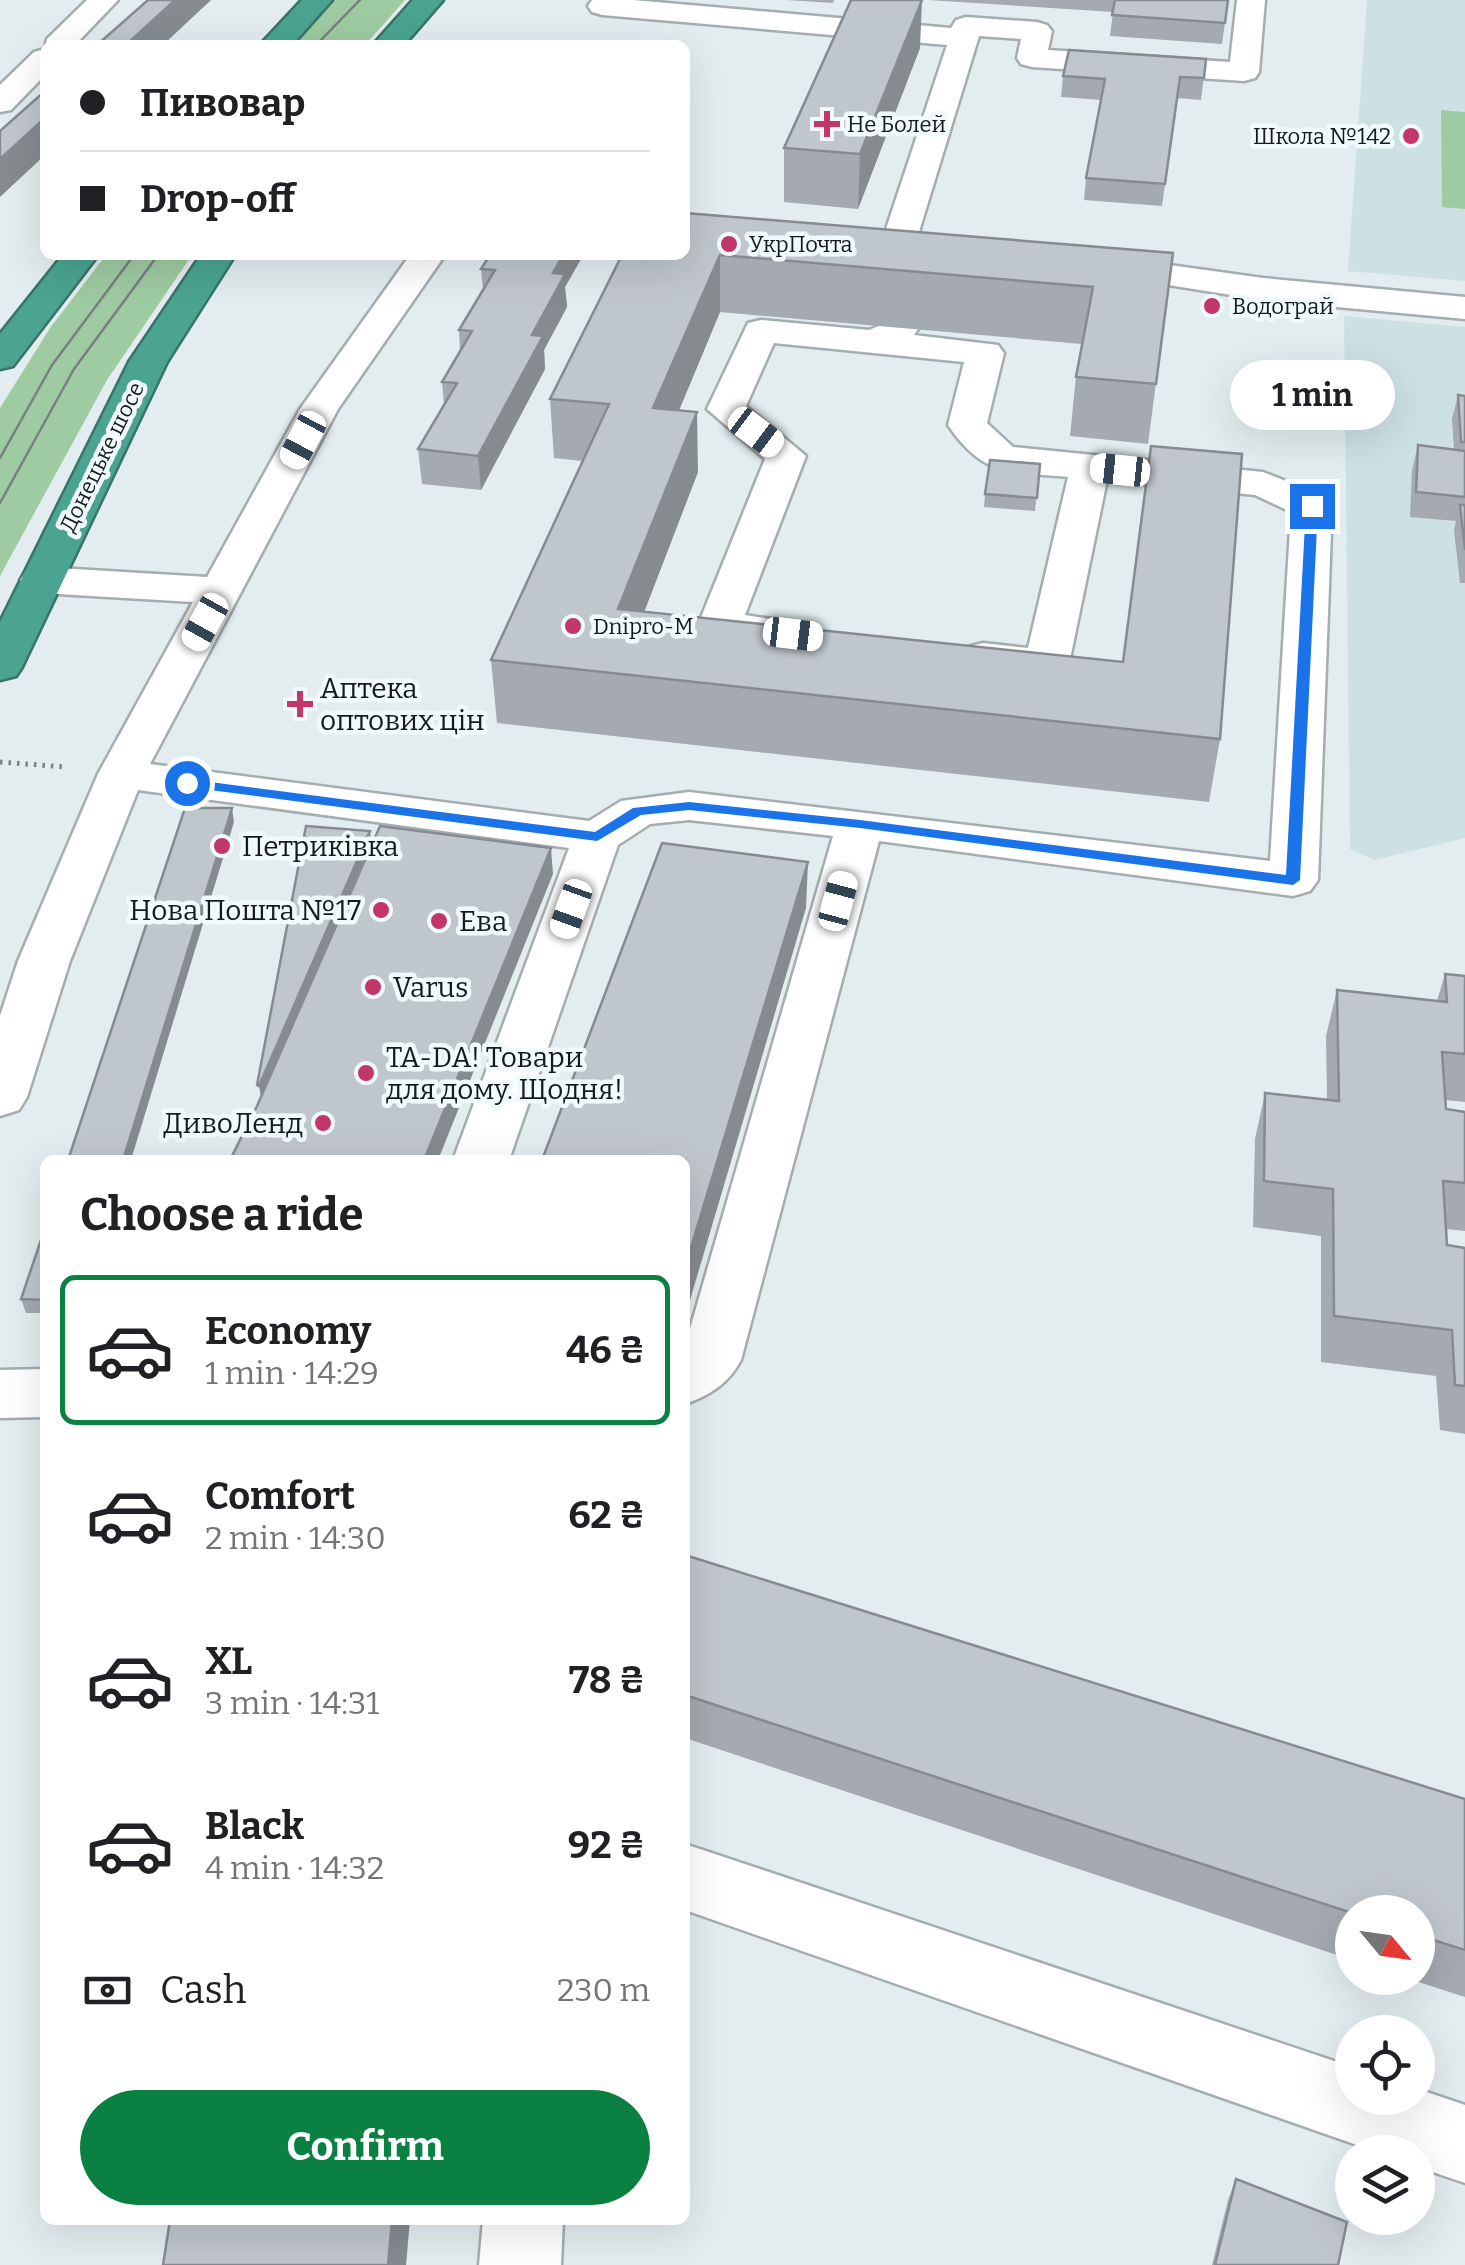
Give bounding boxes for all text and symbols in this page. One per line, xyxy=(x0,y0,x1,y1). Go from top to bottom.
text: Пивовар xyxy=(140,80,305,126)
place label: Не Болей xyxy=(847,111,946,138)
marker: Не Болей xyxy=(816,113,838,135)
place label: Школа №142 xyxy=(1253,123,1391,150)
marker: Школа №142 xyxy=(1400,125,1422,147)
text: Drop-off xyxy=(140,176,295,222)
place label: УкрПочта xyxy=(749,231,853,258)
marker: УкрПочта xyxy=(718,233,740,255)
place label: Водограй xyxy=(1232,293,1334,320)
marker: Водограй xyxy=(1201,295,1223,317)
callout: 1 min xyxy=(1230,361,1394,431)
text: 1 min xyxy=(1272,376,1353,414)
street label: Донецьке шосе xyxy=(54,378,150,536)
car xyxy=(723,402,789,462)
car xyxy=(276,406,330,474)
car xyxy=(1089,452,1151,488)
route end xyxy=(1290,484,1335,529)
car xyxy=(177,588,233,656)
place label: Dnipro-M xyxy=(593,613,694,640)
marker: Dnipro-M xyxy=(562,615,584,637)
car xyxy=(761,615,825,653)
place label: Аптека оптових цін xyxy=(320,672,485,737)
marker: Аптека оптових цін xyxy=(289,693,311,715)
route start xyxy=(165,761,210,806)
place label: Петриківка xyxy=(242,830,399,863)
marker: Петриківка xyxy=(211,835,233,857)
car xyxy=(816,868,860,934)
car xyxy=(547,876,595,942)
place label: Нова Пошта №17 xyxy=(129,894,361,927)
marker: Нова Пошта №17 xyxy=(370,899,392,921)
place label: Ева xyxy=(459,905,507,938)
marker: Ева xyxy=(428,910,450,932)
place label: Varus xyxy=(393,971,468,1004)
marker: Varus xyxy=(362,976,384,998)
place label: TA-DA! Товари для дому. Щодня! xyxy=(386,1041,623,1106)
marker: TA-DA! Товари для дому. Щодня! xyxy=(355,1062,377,1084)
place label: ДивоЛенд xyxy=(163,1107,303,1140)
marker: ДивоЛенд xyxy=(312,1112,334,1134)
text: Choose a ride xyxy=(80,1188,363,1242)
icon: car xyxy=(85,1305,175,1395)
text: Economy xyxy=(205,1308,371,1354)
text: 46 ₴ xyxy=(566,1327,645,1373)
text: 1 min · 14:29 xyxy=(205,1354,379,1392)
icon: car xyxy=(85,1470,175,1560)
text: Comfort xyxy=(205,1473,355,1519)
text: 62 ₴ xyxy=(568,1492,645,1538)
text: 2 min · 14:30 xyxy=(205,1519,386,1557)
icon: car xyxy=(85,1635,175,1725)
text: XL xyxy=(205,1638,252,1684)
text: 78 ₴ xyxy=(569,1657,645,1703)
text: 3 min · 14:31 xyxy=(205,1684,379,1722)
icon: car xyxy=(85,1800,175,1890)
text: Black xyxy=(205,1803,304,1849)
text: 92 ₴ xyxy=(568,1822,645,1868)
text: 4 min · 14:32 xyxy=(205,1849,384,1887)
north arrow xyxy=(1335,1895,1435,1995)
map controls xyxy=(1335,1895,1435,2235)
icon: cash xyxy=(80,1963,135,2018)
text: Cash xyxy=(160,1967,246,2013)
text: 230 m xyxy=(557,1971,650,2009)
button: locate xyxy=(1335,2015,1435,2115)
button: Confirm xyxy=(80,2090,650,2205)
button: layers xyxy=(1335,2135,1435,2235)

